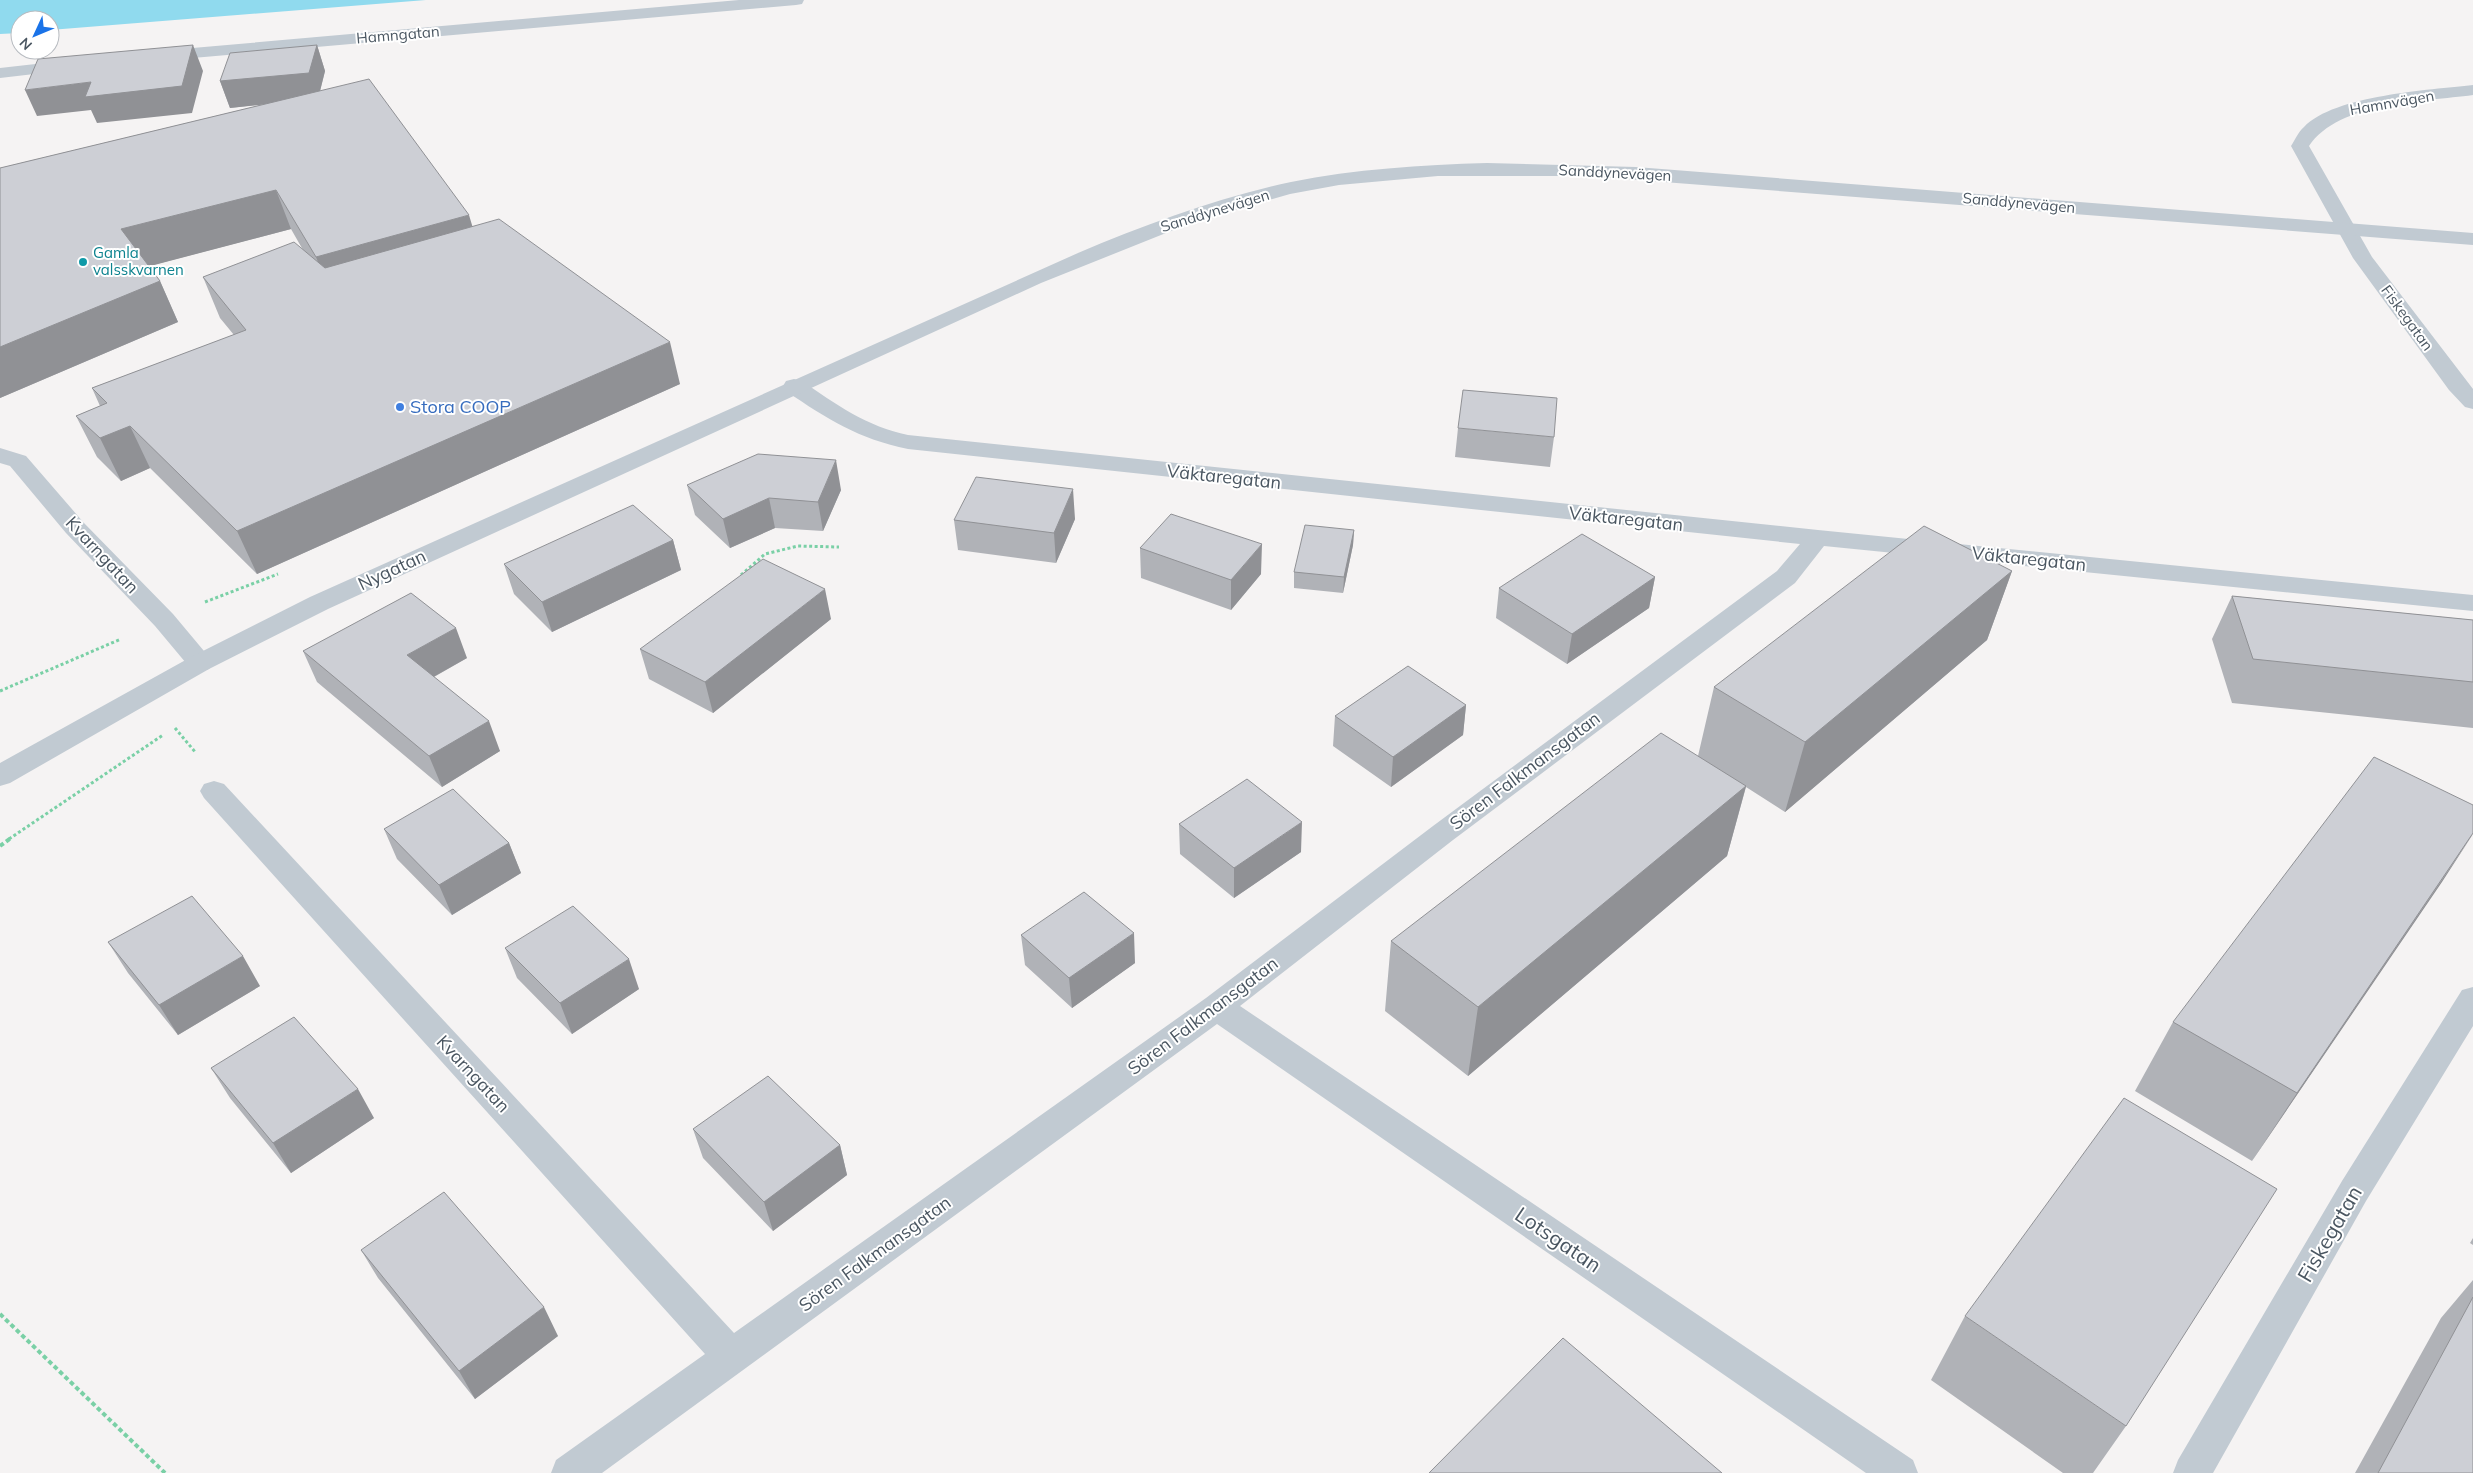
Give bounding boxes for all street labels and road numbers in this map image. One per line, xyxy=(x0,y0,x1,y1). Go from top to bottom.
street label: Hamngatan xyxy=(356,21,440,48)
street label: Hamnvägen xyxy=(2348,86,2436,119)
street label: Sanddynevägen xyxy=(1558,160,1672,185)
street label: Sanddynevägen xyxy=(1158,185,1272,236)
street label: Sanddynevägen xyxy=(1962,188,2076,217)
street label: Fiskegatan xyxy=(2377,281,2437,354)
street label: Väktaregatan xyxy=(1166,459,1282,494)
street label: Väktaregatan xyxy=(1568,501,1684,536)
street label: Kvarngatan xyxy=(61,511,144,598)
street label: Väktaregatan xyxy=(1971,541,2087,576)
street label: Nygatan xyxy=(354,544,429,595)
street label: Sören Falkmansgatan xyxy=(1445,707,1604,835)
street label: Sören Falkmansgatan xyxy=(1123,952,1282,1080)
street label: Kvarngatan xyxy=(432,1030,515,1117)
street label: Fiskegatan xyxy=(2291,1181,2367,1286)
street label: Sören Falkmansgatan xyxy=(794,1191,955,1317)
street label: Lotsgatan xyxy=(1510,1201,1607,1277)

